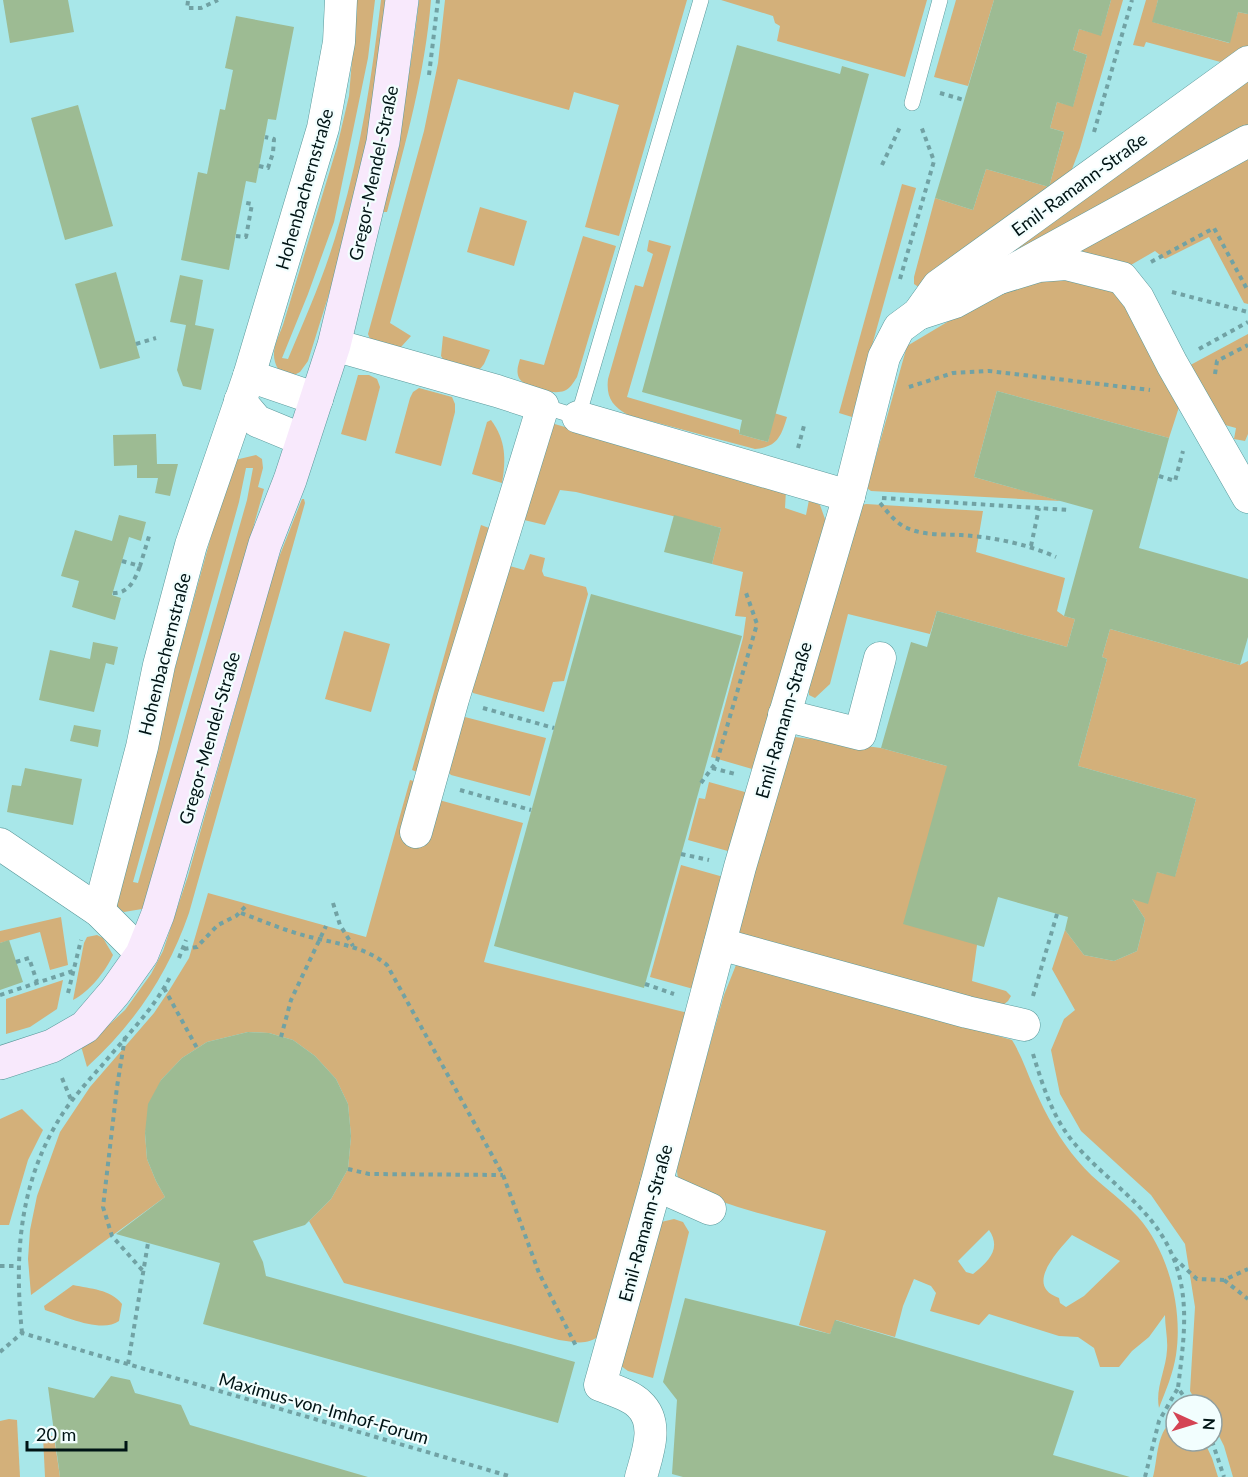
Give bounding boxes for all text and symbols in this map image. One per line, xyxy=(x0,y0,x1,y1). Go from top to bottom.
street label: Gregor-Mendel-Straße xyxy=(344,83,402,263)
street label: Hohenbachernstraße xyxy=(270,106,338,272)
street label: Emil-Ramann-Straße xyxy=(1007,128,1151,240)
street label: Hohenbachernstraße xyxy=(133,571,195,737)
street label: Emil-Ramann-Straße xyxy=(750,639,816,801)
street label: Gregor-Mendel-Straße xyxy=(174,649,244,827)
street label: Emil-Ramann-Straße xyxy=(613,1142,677,1304)
street label: Maximus-von-Imhof-Forum xyxy=(216,1367,432,1449)
north arrow xyxy=(1164,1393,1224,1453)
scale bar xyxy=(27,1414,126,1452)
text: N xyxy=(1200,1417,1219,1431)
text: 20 m xyxy=(36,1423,76,1445)

